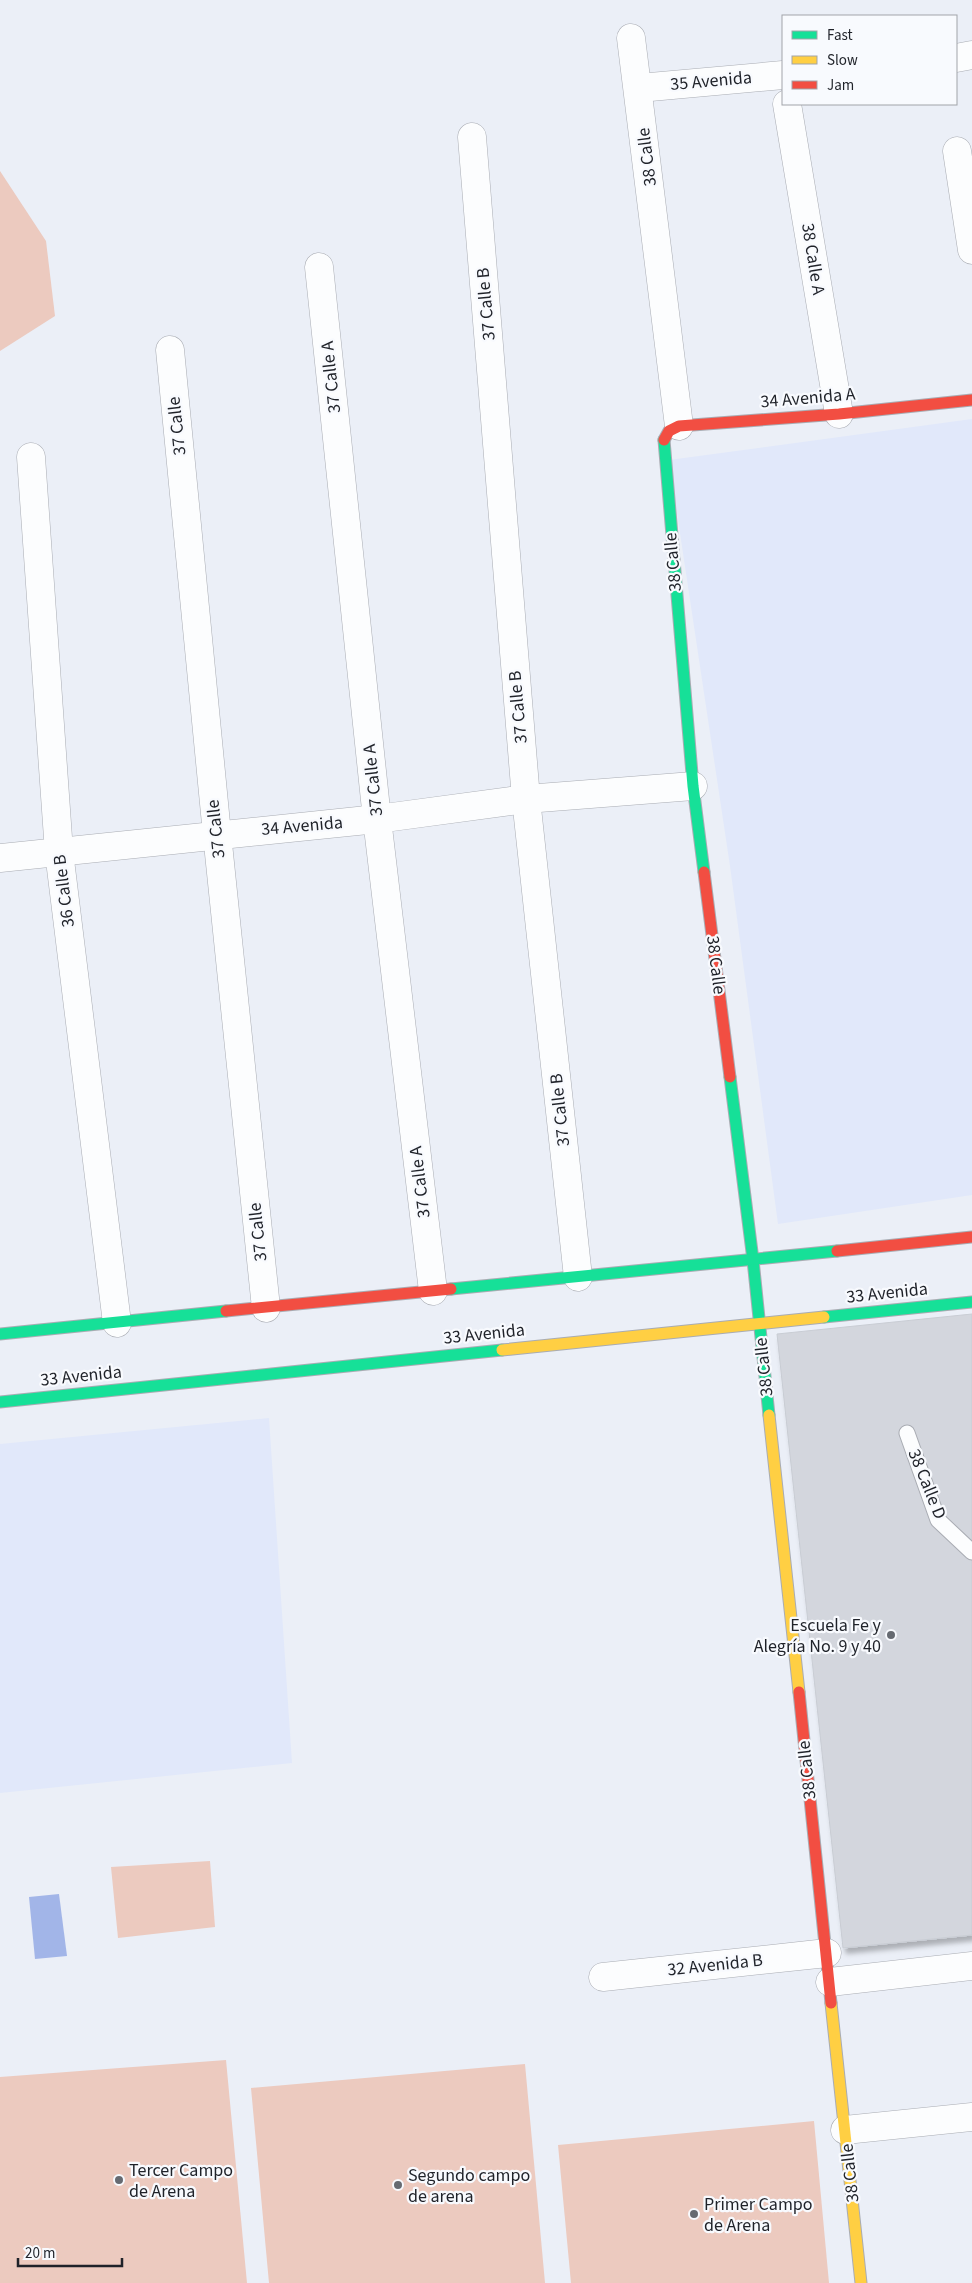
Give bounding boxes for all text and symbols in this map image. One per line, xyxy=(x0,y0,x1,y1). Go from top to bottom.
legend xyxy=(782,15,957,105)
text: Fast xyxy=(827,25,853,46)
text: Slow xyxy=(827,50,858,71)
street label: 35 Avenida xyxy=(669,65,753,97)
text: Jam xyxy=(827,75,854,96)
street label: 38 Calle xyxy=(631,126,663,188)
street label: 38 Calle A xyxy=(795,221,831,297)
street label: 37 Calle B xyxy=(470,266,502,342)
street label: 37 Calle A xyxy=(315,340,347,414)
street label: 34 Avenida A xyxy=(760,381,857,415)
street label: 37 Calle xyxy=(161,395,193,457)
street label: 38 Calle xyxy=(658,531,688,592)
street label: 37 Calle B xyxy=(502,669,534,745)
street label: 37 Calle A xyxy=(357,743,389,817)
street label: 37 Calle xyxy=(200,798,232,860)
street label: 34 Avenida xyxy=(260,810,344,842)
street label: 36 Calle B xyxy=(47,853,81,929)
street label: 38 Calle xyxy=(700,934,732,996)
street label: 37 Calle B xyxy=(544,1072,576,1148)
street label: 37 Calle A xyxy=(403,1144,437,1219)
street label: 37 Calle xyxy=(242,1201,274,1263)
street label: 33 Avenida xyxy=(845,1276,929,1310)
street label: 33 Avenida xyxy=(442,1317,526,1351)
street label: 38 Calle xyxy=(748,1336,780,1398)
street label: 33 Avenida xyxy=(39,1359,123,1393)
street label: 38 Calle D xyxy=(902,1445,952,1523)
place label: Escuela Fe y Alegría No. 9 y 40 xyxy=(754,1613,882,1659)
marker: Escuela Fe y Alegría No. 9 y 40 xyxy=(885,1629,897,1641)
street label: 38 Calle xyxy=(791,1739,823,1801)
street label: 32 Avenida B xyxy=(666,1948,764,1982)
street label: 38 Calle xyxy=(834,2142,866,2204)
place label: Tercer Campo de Arena xyxy=(129,2158,233,2204)
place label: Segundo campo de arena xyxy=(408,2163,530,2209)
marker: Tercer Campo de Arena xyxy=(113,2174,125,2186)
marker: Segundo campo de arena xyxy=(392,2179,404,2191)
place label: Primer Campo de Arena xyxy=(704,2192,813,2238)
marker: Primer Campo de Arena xyxy=(688,2208,700,2220)
scale bar xyxy=(18,2236,121,2268)
text: 20 m xyxy=(25,2243,55,2264)

